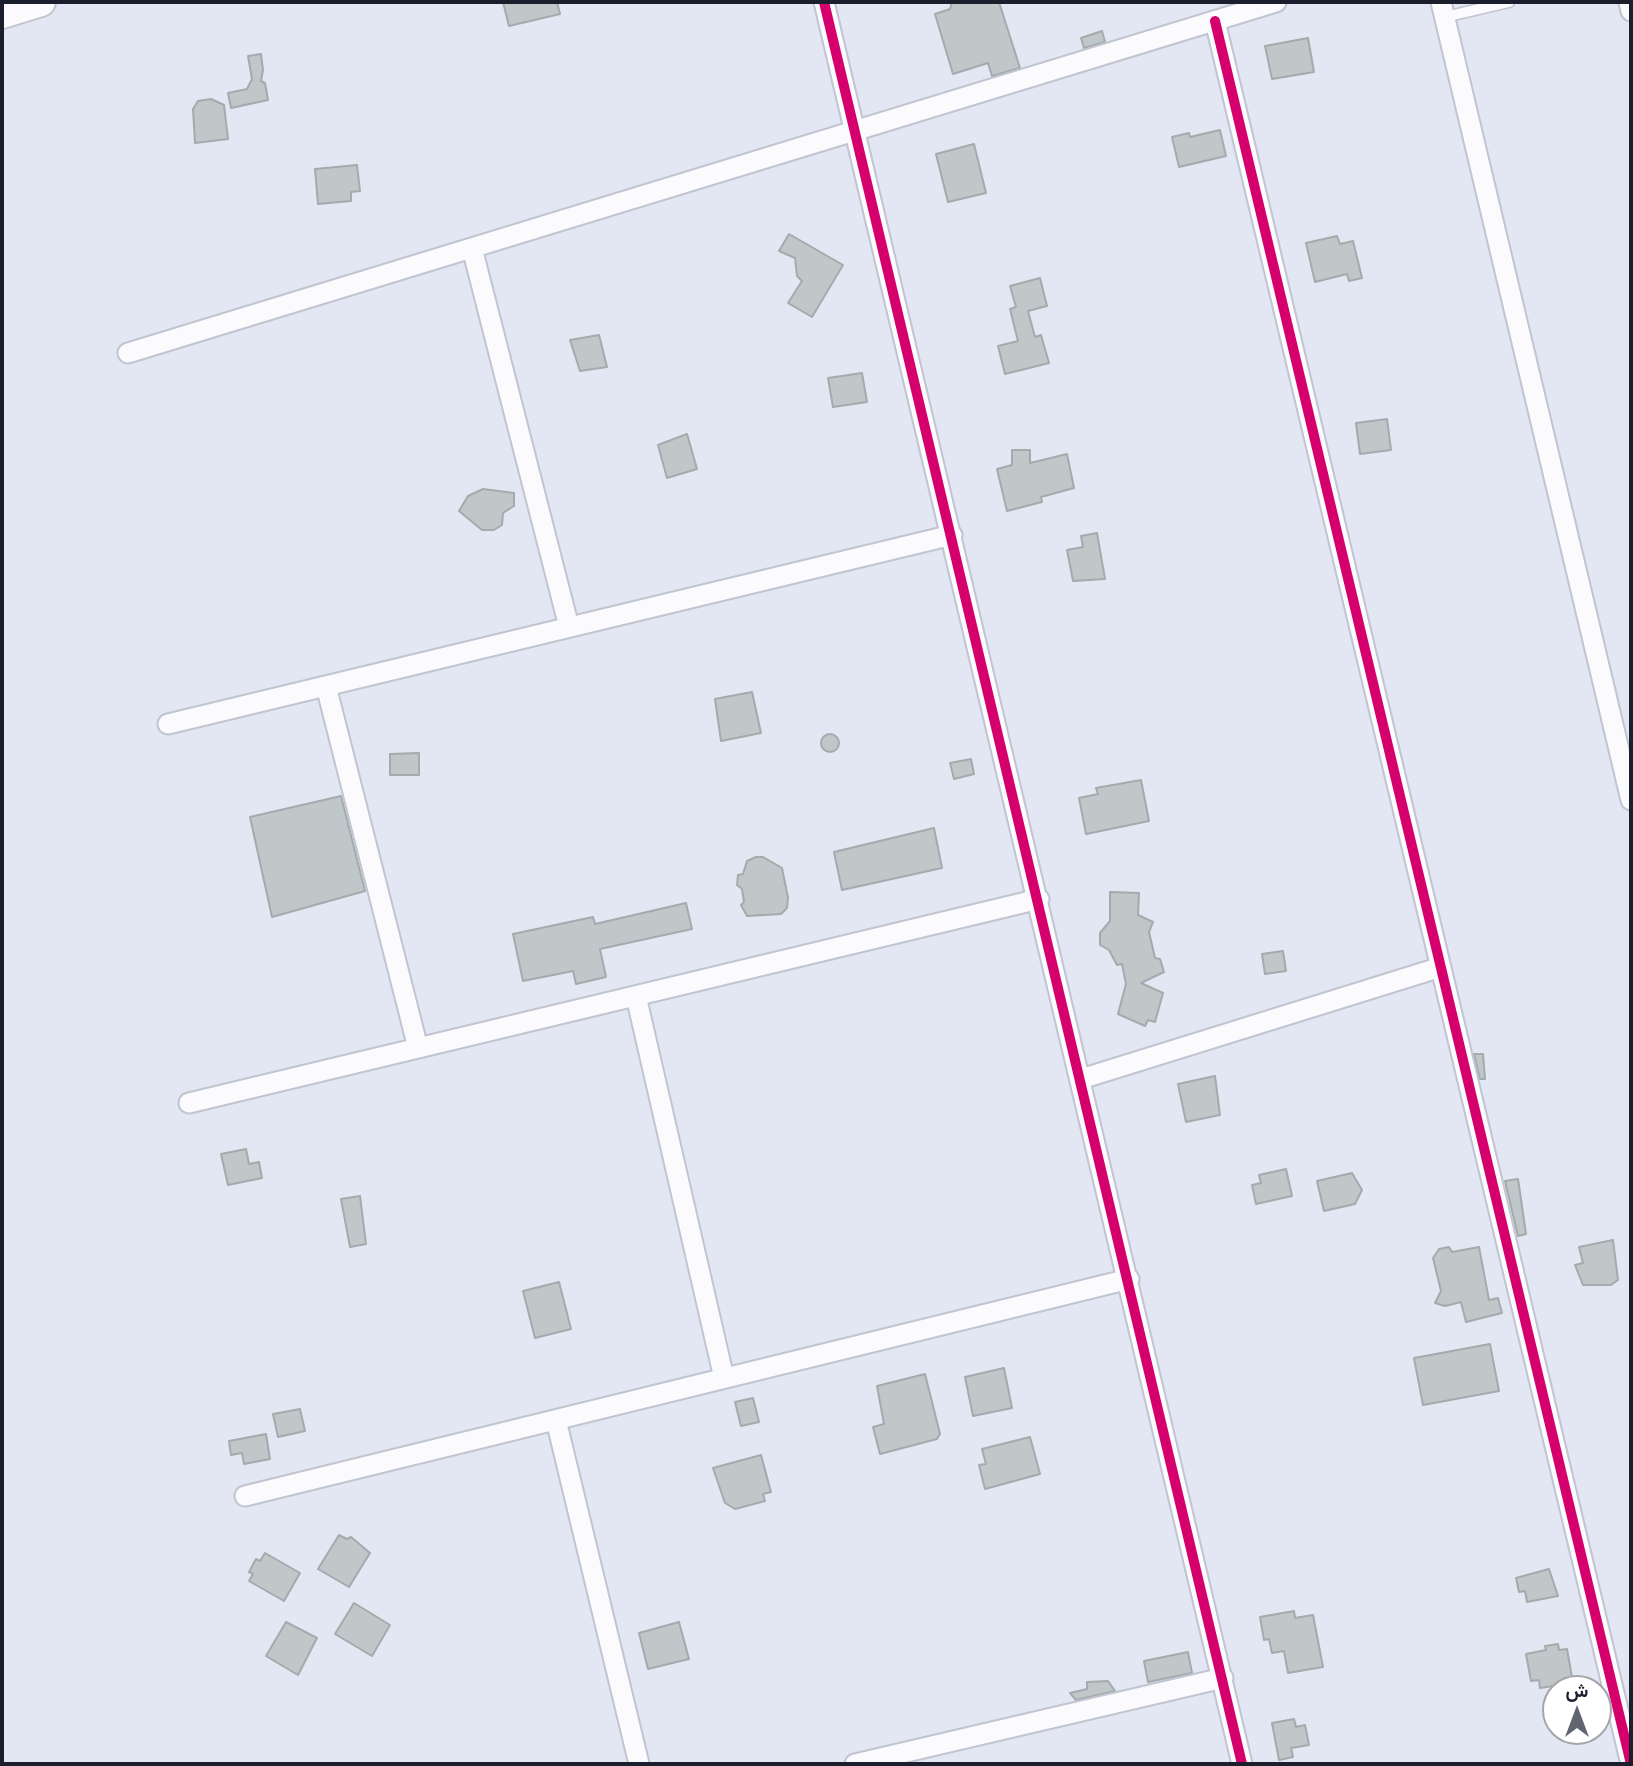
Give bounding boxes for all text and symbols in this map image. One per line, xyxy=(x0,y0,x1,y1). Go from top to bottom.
north arrow xyxy=(1542,1675,1612,1745)
text: ش xyxy=(1566,1679,1588,1702)

